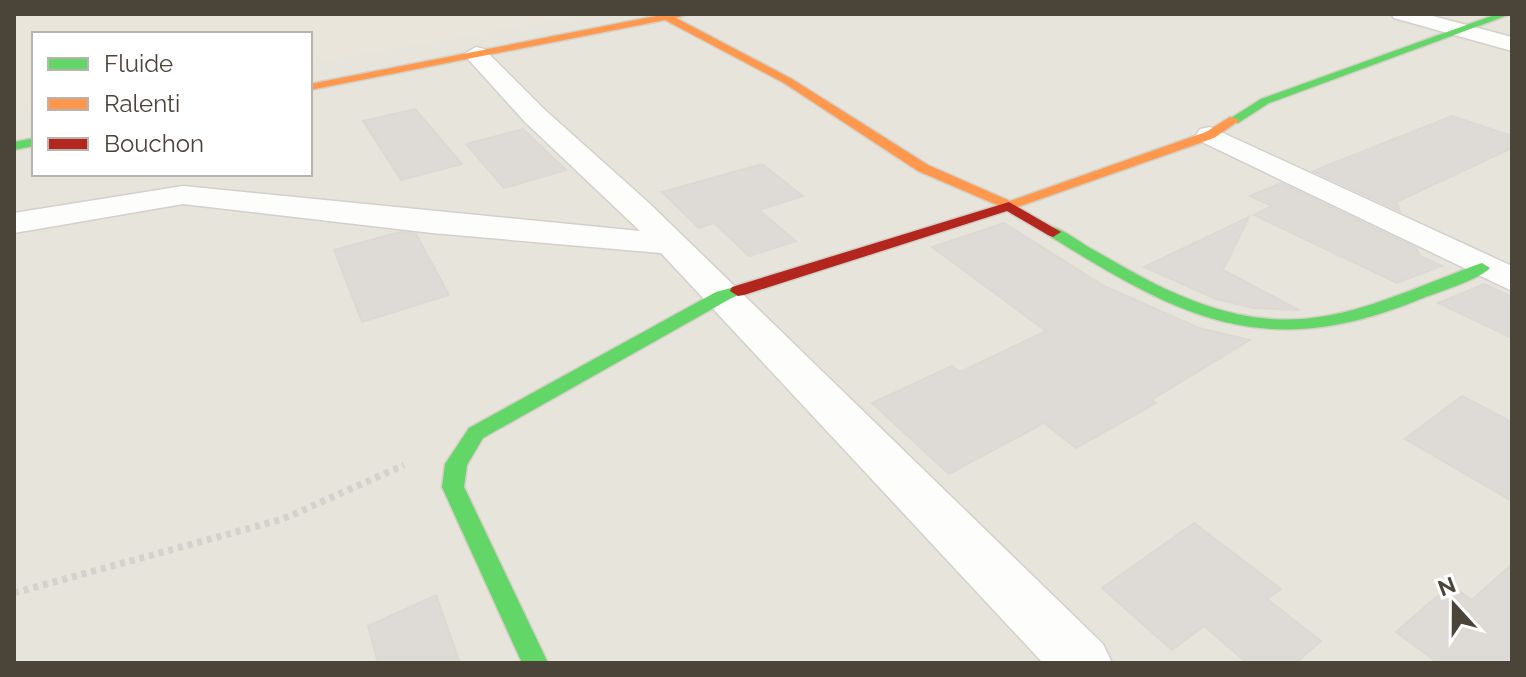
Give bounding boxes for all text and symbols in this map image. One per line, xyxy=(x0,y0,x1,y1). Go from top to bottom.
legend xyxy=(32,32,312,176)
text: Fluide xyxy=(104,49,173,78)
text: Ralenti xyxy=(104,89,180,118)
text: Bouchon xyxy=(104,129,204,158)
north arrow xyxy=(1414,565,1494,645)
text: N xyxy=(1434,571,1459,601)

